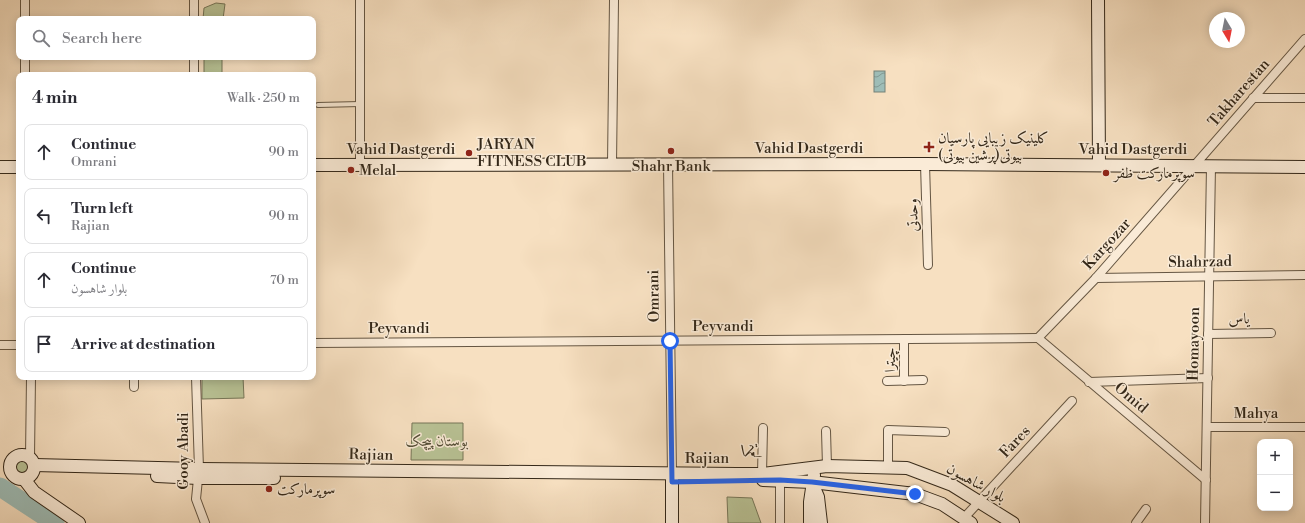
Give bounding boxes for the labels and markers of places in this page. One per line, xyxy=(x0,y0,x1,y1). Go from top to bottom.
place label: کلینیک زیبایی پارسیان بیوتی(پرشین بیوتی) xyxy=(938,129,1049,165)
place label: JARYAN FITNESS CLUB xyxy=(476,135,587,171)
marker: کلینیک زیبایی پارسیان بیوتی(پرشین بیوتی) xyxy=(923,141,935,153)
marker: Shahr Bank xyxy=(666,146,676,156)
marker: JARYAN FITNESS CLUB xyxy=(464,148,474,158)
place label: Shahr Bank xyxy=(632,157,711,176)
place label: Melal xyxy=(359,161,397,180)
place label: سوپرمارکت ظفر xyxy=(1112,164,1195,183)
marker: Melal xyxy=(346,165,356,175)
marker: سوپرمارکت ظفر xyxy=(1101,168,1111,178)
place label: سوپرمارکت xyxy=(277,480,335,499)
marker: سوپرمارکت xyxy=(264,484,274,494)

